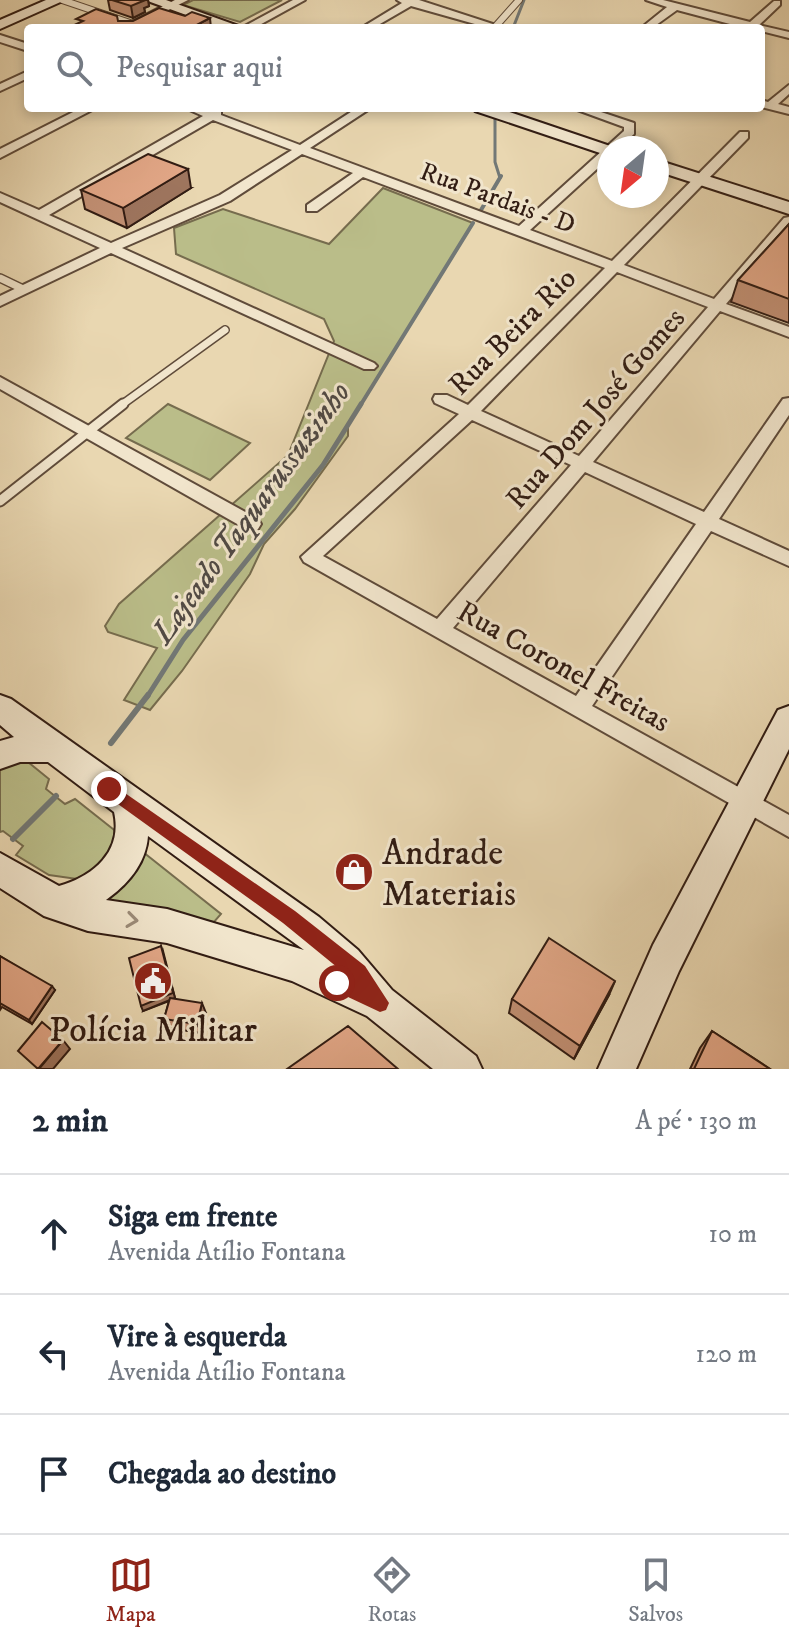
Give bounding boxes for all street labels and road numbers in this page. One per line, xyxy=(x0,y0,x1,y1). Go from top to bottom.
street label: Rua Pardais - D xyxy=(415,155,580,242)
street label: Rua Beira Rio xyxy=(442,261,585,404)
street label: Rua Dom José Gomes xyxy=(499,301,694,517)
street label: Rua Coronel Freitas xyxy=(450,594,676,741)

